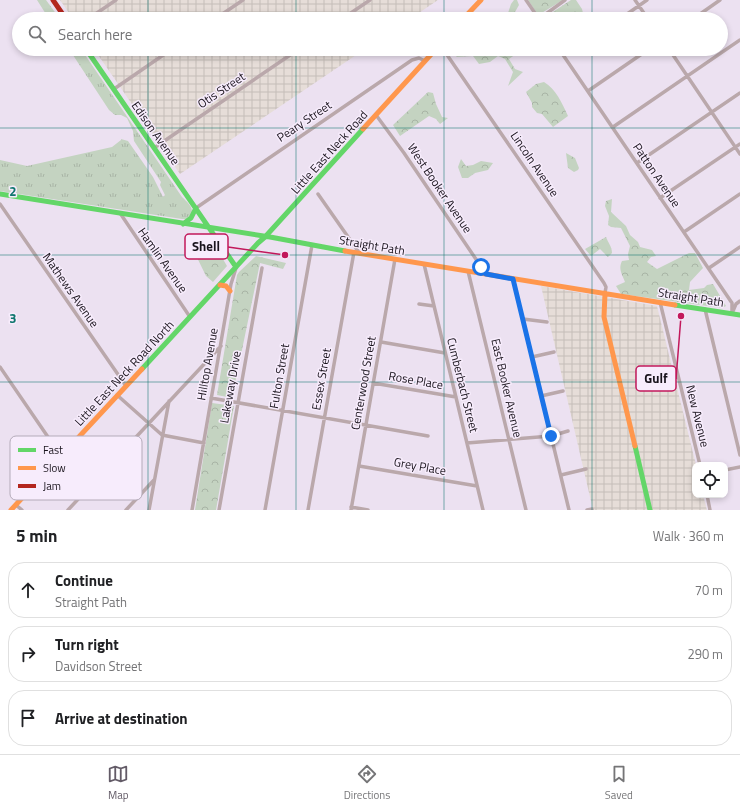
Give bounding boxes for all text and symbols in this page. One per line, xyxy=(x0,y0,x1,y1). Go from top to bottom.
search box xyxy=(12,12,728,56)
icon: search xyxy=(26,23,48,45)
text: Search here xyxy=(58,23,132,46)
street label: Otis Street xyxy=(193,67,249,113)
street label: Peary Street xyxy=(273,95,336,146)
street label: Edison Avenue xyxy=(127,97,185,169)
street label: Little East Neck Road xyxy=(286,106,372,198)
street label: Lincoln Avenue xyxy=(506,127,564,201)
street label: West Booker Avenue xyxy=(403,139,477,237)
street label: Patton Avenue xyxy=(628,139,686,211)
text: 2 xyxy=(9,181,17,201)
street label: Hamlin Avenue xyxy=(133,223,193,297)
street label: Straight Path xyxy=(338,230,406,260)
callout: Shell xyxy=(185,234,228,259)
text: Shell xyxy=(192,236,220,256)
street label: Mathews Avenue xyxy=(38,249,104,331)
route start xyxy=(472,258,490,276)
street label: Straight Path xyxy=(657,282,725,312)
text: 3 xyxy=(9,308,17,328)
street label: Little East Neck Road North xyxy=(70,316,178,430)
street label: Hilltop Avenue xyxy=(191,326,223,402)
street label: Centerwood Street xyxy=(345,334,381,431)
street label: Cumberbach Street xyxy=(442,336,484,435)
street label: East Booker Avenue xyxy=(486,337,528,439)
street label: Fulton Street xyxy=(264,341,294,410)
street label: Essex Street xyxy=(306,346,336,412)
street label: Lakeway Drive xyxy=(214,349,246,425)
street label: Rose Place xyxy=(387,366,445,394)
callout: Gulf xyxy=(636,366,676,391)
text: Gulf xyxy=(644,368,668,388)
street label: New Avenue xyxy=(681,383,715,449)
route end xyxy=(542,427,560,445)
legend xyxy=(10,436,142,500)
text: Fast xyxy=(43,442,63,458)
street label: Grey Place xyxy=(392,452,448,480)
text: Slow xyxy=(43,460,66,476)
map controls xyxy=(692,462,728,498)
button: locate xyxy=(692,462,728,498)
text: Jam xyxy=(43,478,61,494)
text: 5 min xyxy=(16,523,57,549)
text: Walk · 360 m xyxy=(653,526,724,546)
text: Continue xyxy=(55,569,113,592)
icon: ahead xyxy=(17,579,39,601)
text: 70 m xyxy=(695,580,723,600)
text: Straight Path xyxy=(55,592,127,612)
text: Turn right xyxy=(55,633,119,656)
icon: right xyxy=(17,643,39,665)
text: 290 m xyxy=(687,644,723,664)
text: Davidson Street xyxy=(55,656,142,676)
icon: arrive xyxy=(17,707,39,729)
text: Arrive at destination xyxy=(55,707,188,730)
tab: Map xyxy=(107,763,129,803)
tab: Directions xyxy=(344,763,390,803)
tab: Saved xyxy=(605,763,633,803)

